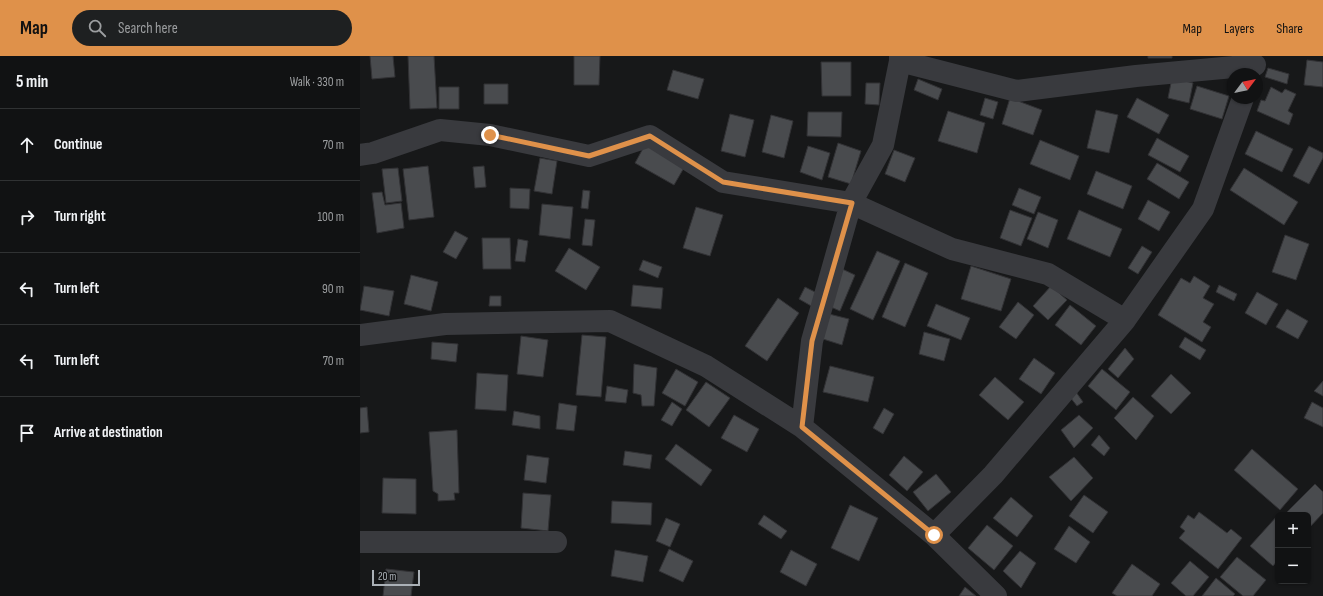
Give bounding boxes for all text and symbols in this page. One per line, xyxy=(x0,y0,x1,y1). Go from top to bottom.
search box xyxy=(72,10,352,46)
text: Map xyxy=(20,17,48,40)
icon: search xyxy=(86,17,108,39)
text: Search here xyxy=(118,19,178,38)
text: Map xyxy=(1182,20,1202,37)
text: Layers xyxy=(1224,20,1254,37)
text: Share xyxy=(1276,20,1303,37)
north arrow xyxy=(1227,68,1263,104)
text: 5 min xyxy=(16,72,48,92)
text: Walk · 330 m xyxy=(290,74,344,90)
route end xyxy=(481,126,499,144)
icon: ahead xyxy=(16,134,38,156)
text: Continue xyxy=(54,135,103,154)
text: 70 m xyxy=(323,137,344,153)
icon: right xyxy=(16,206,38,228)
text: Turn right xyxy=(54,207,106,226)
text: 100 m xyxy=(317,209,344,225)
icon: left xyxy=(16,278,38,300)
text: Turn left xyxy=(54,279,99,298)
text: 90 m xyxy=(322,281,344,297)
icon: left xyxy=(16,350,38,372)
text: Turn left xyxy=(54,351,99,370)
text: 70 m xyxy=(323,353,344,369)
icon: arrive xyxy=(16,422,38,444)
text: Arrive at destination xyxy=(54,423,163,442)
map controls xyxy=(1275,512,1311,584)
button: + xyxy=(1275,512,1311,548)
route start xyxy=(925,526,943,544)
button: − xyxy=(1275,548,1311,584)
scale bar xyxy=(372,568,420,587)
text: 20 m xyxy=(378,570,396,583)

